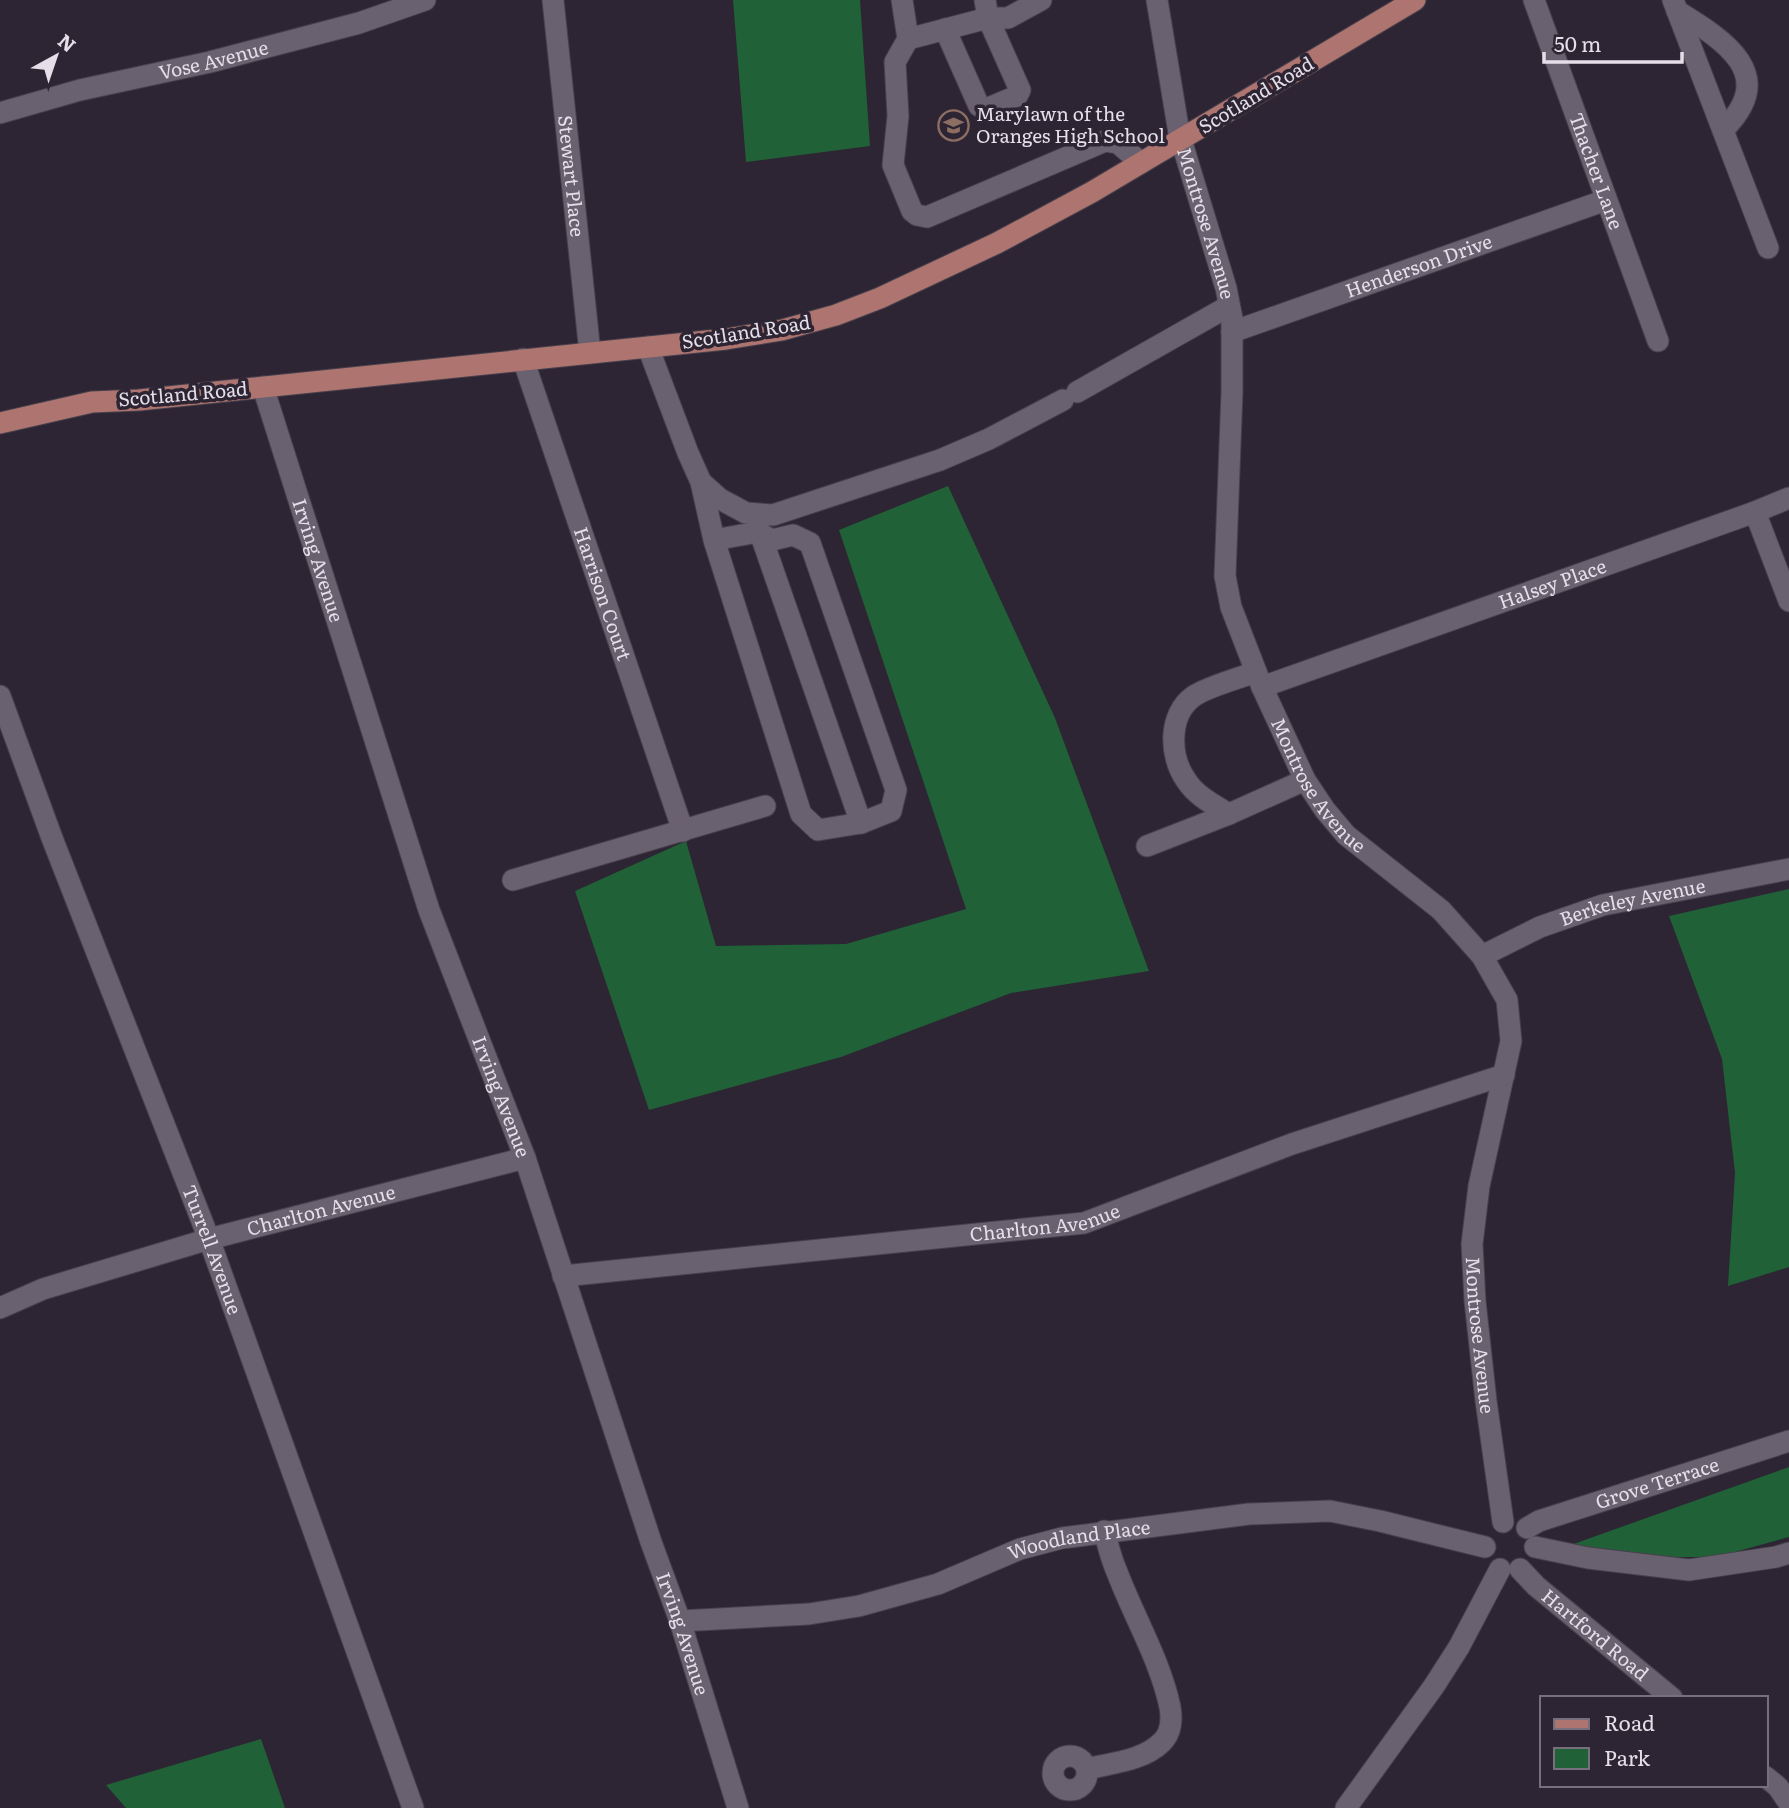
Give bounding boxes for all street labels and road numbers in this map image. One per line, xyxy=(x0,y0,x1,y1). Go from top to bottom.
street label: Vose Avenue xyxy=(156,32,271,86)
street label: Scotland Road xyxy=(1193,49,1319,140)
street label: Thacher Lane xyxy=(1563,108,1631,233)
street label: Stewart Place xyxy=(552,114,593,238)
street label: Montrose Avenue xyxy=(1171,143,1243,302)
street label: Henderson Drive xyxy=(1341,226,1496,304)
street label: Scotland Road xyxy=(680,307,812,355)
street label: Scotland Road xyxy=(117,373,249,413)
street label: Irving Avenue xyxy=(286,495,352,626)
street label: Harrison Court xyxy=(568,523,639,664)
street label: Halsey Place xyxy=(1494,551,1610,615)
street label: Montrose Avenue xyxy=(1265,713,1372,859)
street label: Berkeley Avenue xyxy=(1555,870,1708,932)
street label: Irving Avenue xyxy=(466,1032,538,1161)
street label: Charlton Avenue xyxy=(244,1177,398,1242)
street label: Turrell Avenue xyxy=(176,1180,250,1318)
street label: Charlton Avenue xyxy=(968,1196,1124,1248)
street label: Montrose Avenue xyxy=(1460,1256,1503,1416)
street label: Grove Terrace xyxy=(1592,1449,1722,1515)
street label: Woodland Place xyxy=(1003,1512,1152,1566)
street label: Irving Avenue xyxy=(650,1568,717,1699)
street label: Hartford Road xyxy=(1536,1581,1656,1687)

